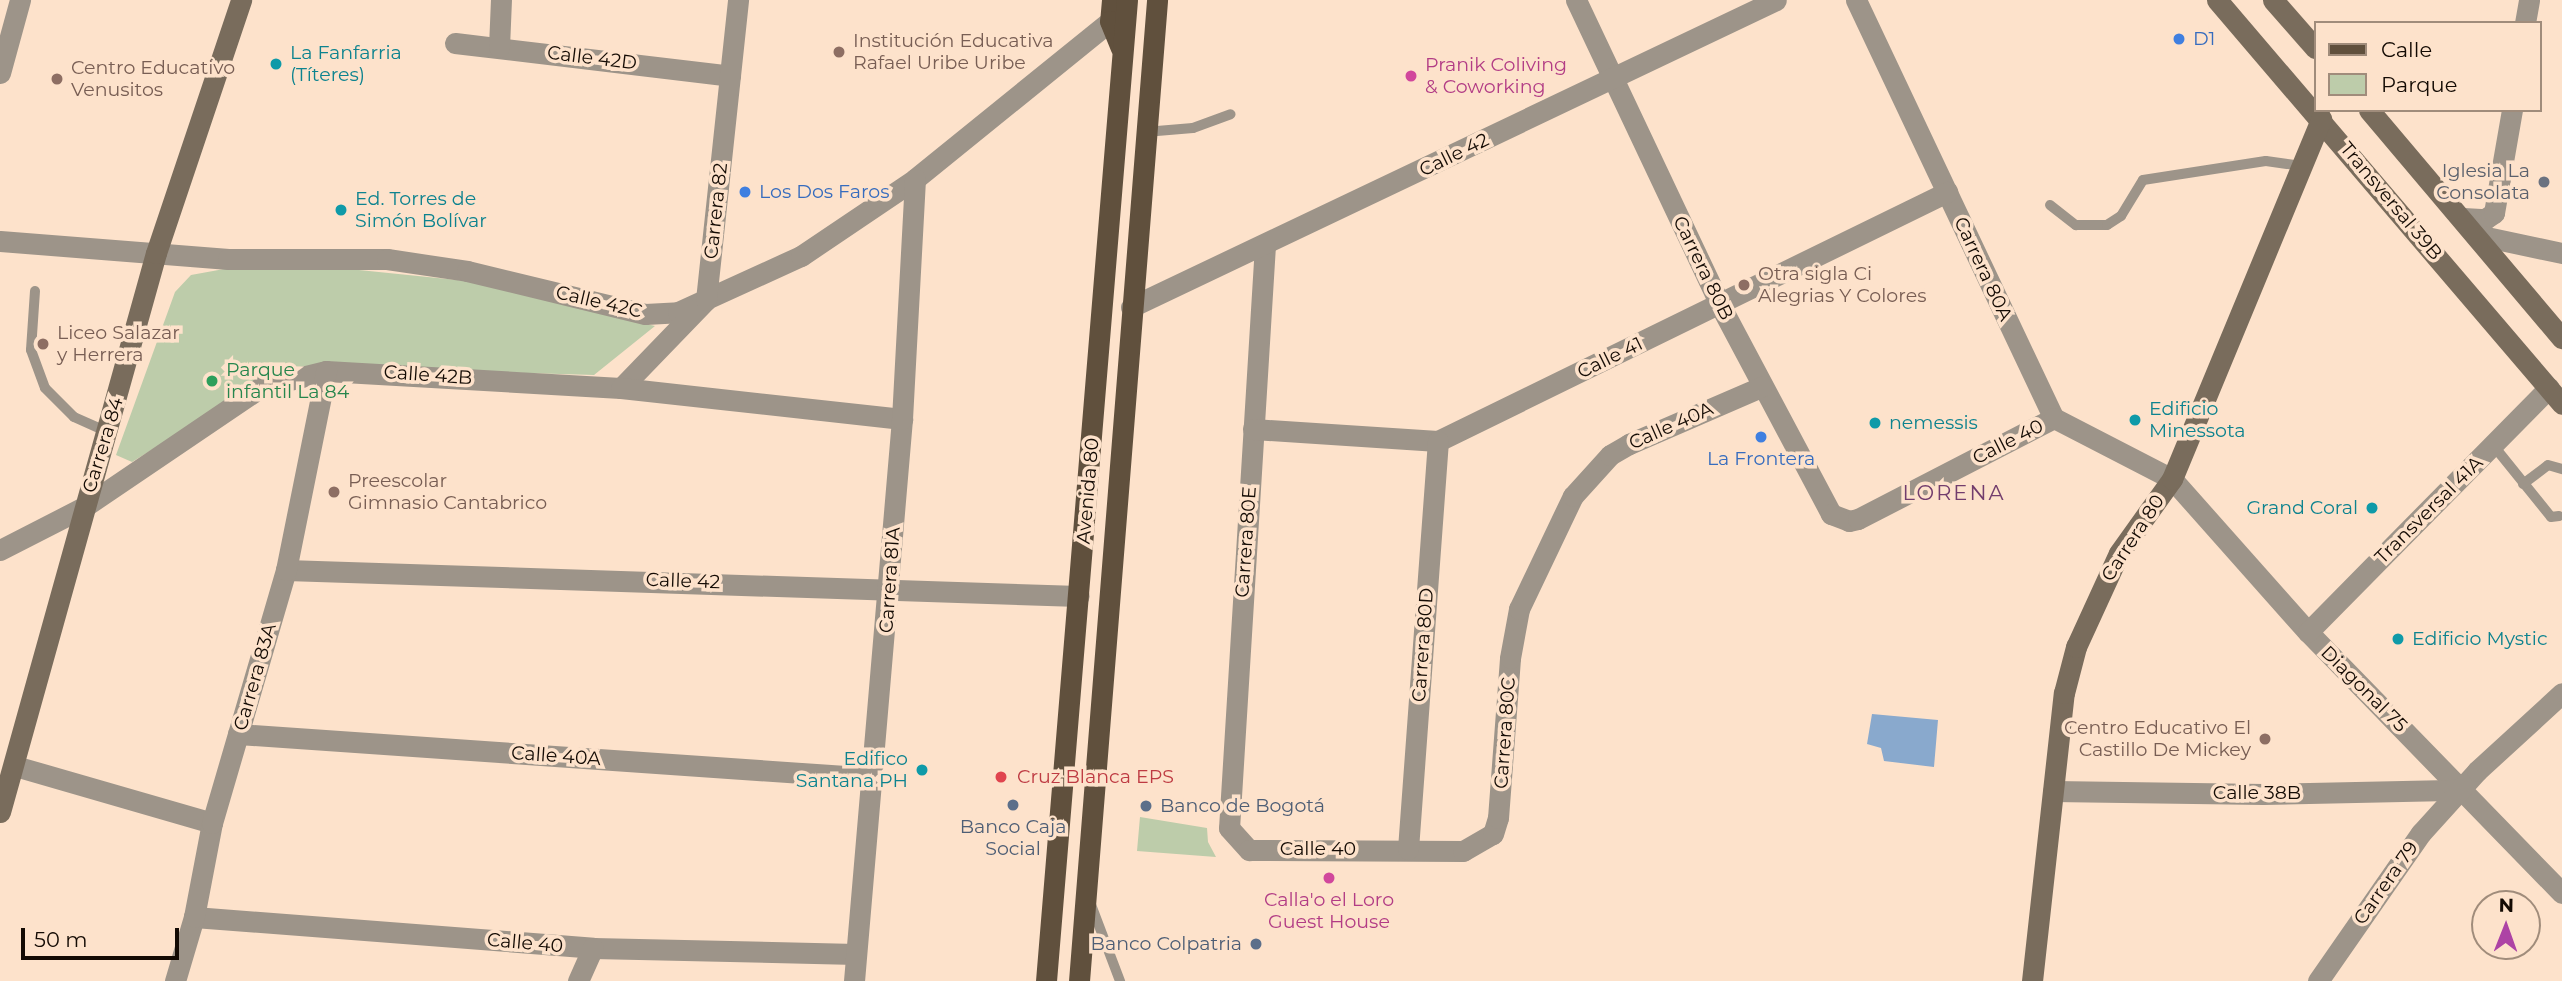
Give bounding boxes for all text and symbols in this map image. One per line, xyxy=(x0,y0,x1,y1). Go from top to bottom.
legend xyxy=(2314,21,2541,112)
place label: D1 xyxy=(2193,28,2215,50)
place label: Institución Educativa Rafael Uribe Uribe xyxy=(853,30,1053,74)
marker: D1 xyxy=(2171,31,2187,47)
text: Calle xyxy=(2381,37,2432,62)
street label: Calle 42D xyxy=(546,41,638,75)
place label: La Fanfarria (Títeres) xyxy=(290,42,402,86)
marker: Institución Educativa Rafael Uribe Uribe xyxy=(831,44,847,60)
place label: Pranik Coliving & Coworking xyxy=(1425,54,1567,98)
marker: La Fanfarria (Títeres) xyxy=(268,56,284,72)
place label: Centro Educativo Venusitos xyxy=(71,57,235,101)
marker: Pranik Coliving & Coworking xyxy=(1403,68,1419,84)
marker: Centro Educativo Venusitos xyxy=(49,71,65,87)
text: Parque xyxy=(2381,72,2457,97)
street label: Calle 42 xyxy=(1416,128,1492,182)
street label: Transversal 39B xyxy=(2335,137,2447,265)
place label: Iglesia La Consolata xyxy=(2436,160,2530,204)
street label: Carrera 82 xyxy=(700,162,732,260)
marker: Iglesia La Consolata xyxy=(2536,174,2552,190)
place label: Los Dos Faros xyxy=(759,181,889,203)
marker: Los Dos Faros xyxy=(737,184,753,200)
place label: Ed. Torres de Simón Bolívar xyxy=(355,188,487,232)
marker: Ed. Torres de Simón Bolívar xyxy=(333,202,349,218)
street label: Carrera 80B xyxy=(1668,212,1738,324)
street label: Carrera 80A xyxy=(1949,213,2017,325)
place label: Otra sigla Ci Alegrias Y Colores xyxy=(1758,263,1926,307)
marker: Otra sigla Ci Alegrias Y Colores xyxy=(1736,277,1752,293)
street label: Calle 42C xyxy=(554,281,644,323)
place label: Liceo Salazar y Herrera xyxy=(57,322,180,366)
street label: Calle 41 xyxy=(1573,332,1647,384)
marker: Liceo Salazar y Herrera xyxy=(35,336,51,352)
place label: Parque infantil La 84 xyxy=(226,359,349,403)
street label: Calle 42B xyxy=(383,361,473,389)
marker: Parque infantil La 84 xyxy=(204,373,220,389)
street label: Carrera 84 xyxy=(78,395,128,495)
street label: Calle 40A xyxy=(1625,397,1717,455)
place label: Edificio Minessota xyxy=(2149,398,2246,442)
place label: nemessis xyxy=(1889,412,1978,434)
marker: Edificio Minessota xyxy=(2127,412,2143,428)
marker: nemessis xyxy=(1867,415,1883,431)
street label: Calle 40 xyxy=(1969,415,2047,469)
marker: La Frontera xyxy=(1753,429,1769,445)
street label: Avenida 80 xyxy=(1072,437,1104,545)
place label: La Frontera xyxy=(1707,448,1815,470)
street label: Transversal 41A xyxy=(2370,451,2488,569)
place label: Preescolar Gimnasio Cantabrico xyxy=(348,470,547,514)
district label: LORENA xyxy=(1903,480,2005,506)
marker: Preescolar Gimnasio Cantabrico xyxy=(326,484,342,500)
street label: Carrera 80E xyxy=(1231,486,1261,598)
street label: Carrera 80 xyxy=(2097,490,2169,586)
place label: Grand Coral xyxy=(2246,497,2358,519)
marker: Grand Coral xyxy=(2364,500,2380,516)
street label: Carrera 81A xyxy=(875,526,905,634)
street label: Calle 42 xyxy=(645,568,721,594)
street label: Carrera 80D xyxy=(1408,587,1438,703)
street label: Carrera 83A xyxy=(229,621,281,733)
place label: Edificio Mystic xyxy=(2412,628,2548,650)
marker: Edificio Mystic xyxy=(2390,631,2406,647)
street label: Diagonal 75 xyxy=(2316,641,2412,737)
street label: Carrera 80C xyxy=(1490,676,1520,790)
place label: Centro Educativo El Castillo De Mickey xyxy=(2064,717,2251,761)
marker: Centro Educativo El Castillo De Mickey xyxy=(2257,731,2273,747)
street label: Calle 40A xyxy=(510,741,602,771)
place label: Edifico Santana PH xyxy=(796,748,908,792)
marker: Edifico Santana PH xyxy=(914,762,930,778)
place label: Cruz Blanca EPS xyxy=(1017,766,1174,788)
marker: Cruz Blanca EPS xyxy=(991,767,1011,787)
street label: Calle 38B xyxy=(2213,782,2301,804)
place label: Banco de Bogotá xyxy=(1160,795,1325,817)
marker: Banco Caja Social xyxy=(1005,797,1021,813)
marker: Banco de Bogotá xyxy=(1138,798,1154,814)
place label: Banco Caja Social xyxy=(960,816,1066,860)
street label: Carrera 79 xyxy=(2349,837,2423,929)
street label: Calle 40 xyxy=(1280,838,1356,860)
marker: Calla'o el Loro Guest House xyxy=(1321,870,1337,886)
place label: Calla'o el Loro Guest House xyxy=(1264,889,1394,933)
north arrow xyxy=(2471,890,2541,960)
text: N xyxy=(2498,894,2514,917)
scale bar xyxy=(24,914,182,958)
text: 50 m xyxy=(34,927,88,952)
street label: Calle 40 xyxy=(486,928,564,958)
place label: Banco Colpatria xyxy=(1091,933,1242,955)
marker: Banco Colpatria xyxy=(1248,936,1264,952)

